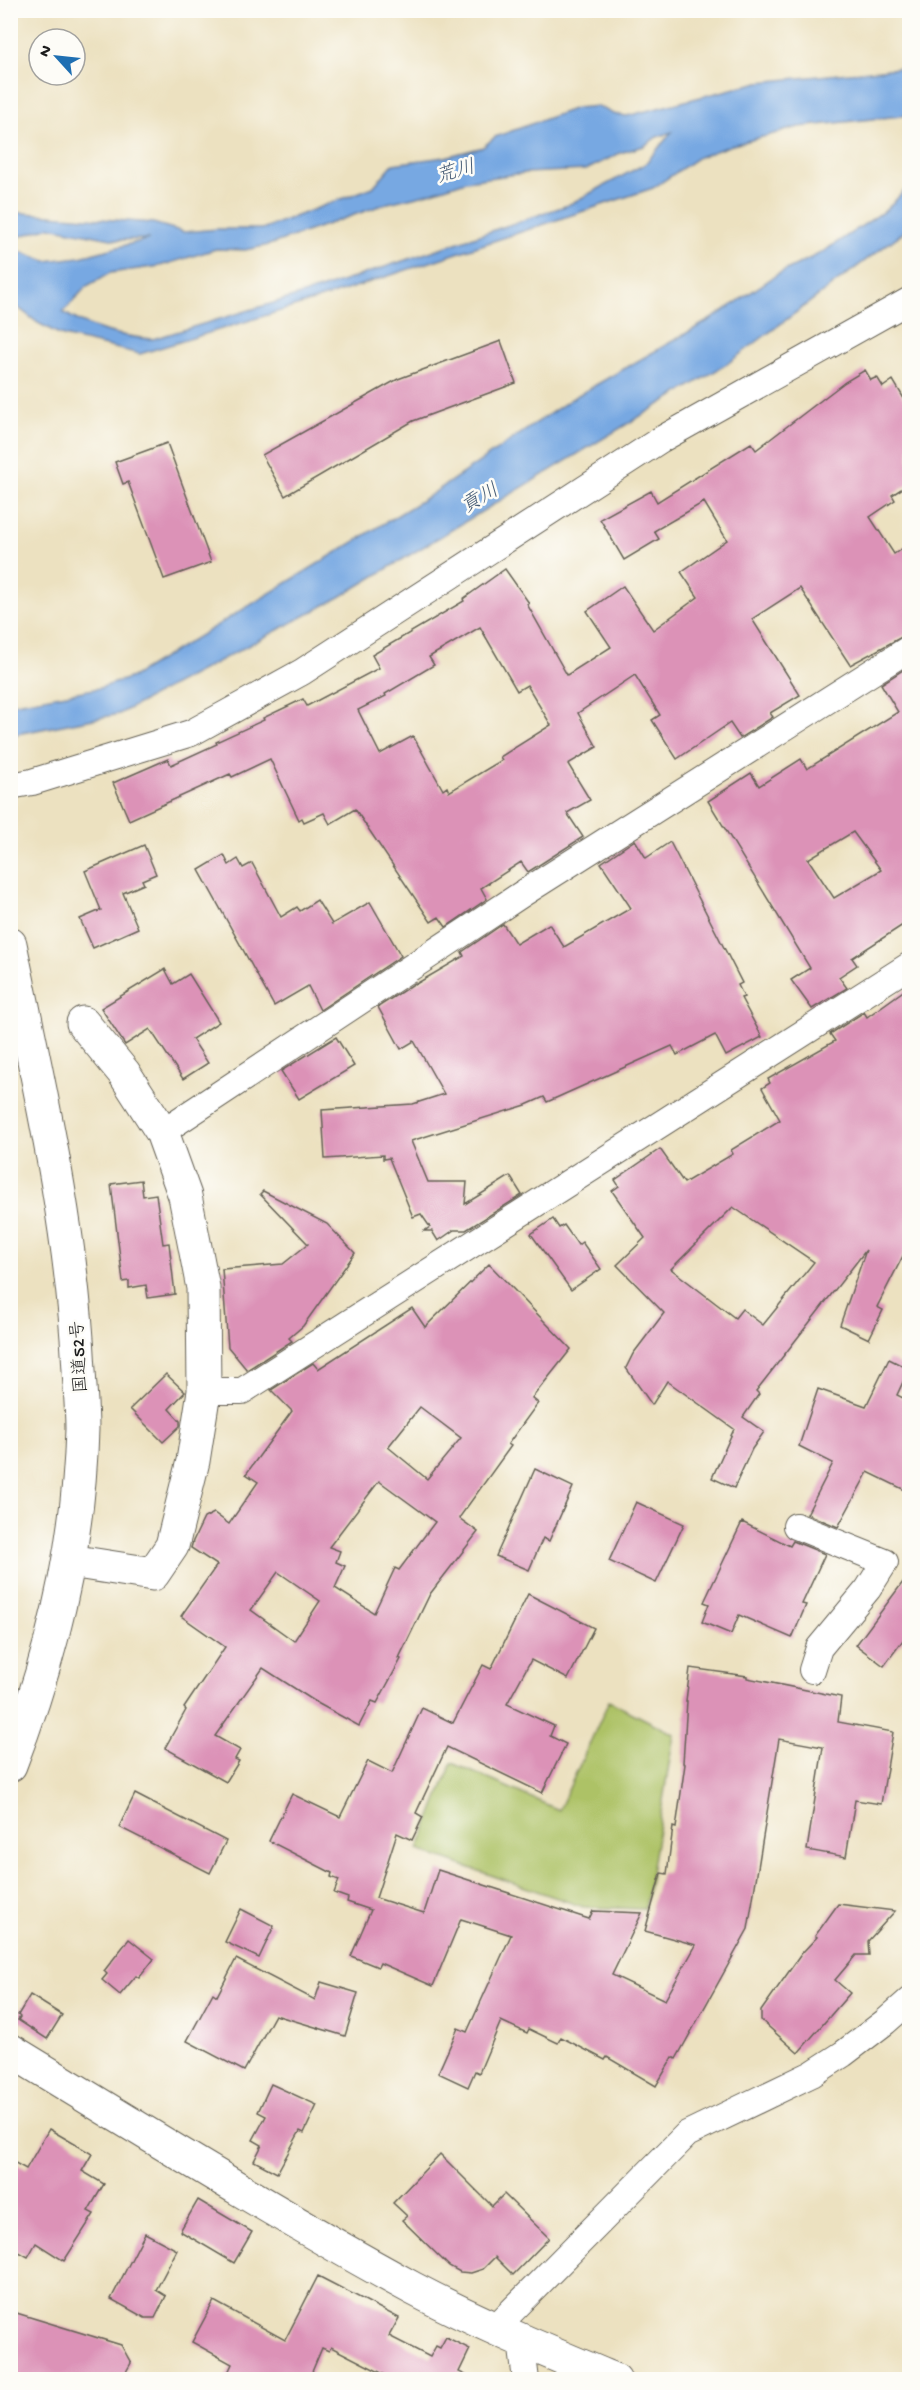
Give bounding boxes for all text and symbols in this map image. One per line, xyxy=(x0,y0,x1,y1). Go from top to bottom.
north arrow xyxy=(27,27,87,87)
text: N xyxy=(36,42,58,61)
water label: 荒川 xyxy=(433,156,478,190)
water label: 貢川 xyxy=(457,479,504,520)
street label: 国道52号 xyxy=(67,1320,93,1394)

